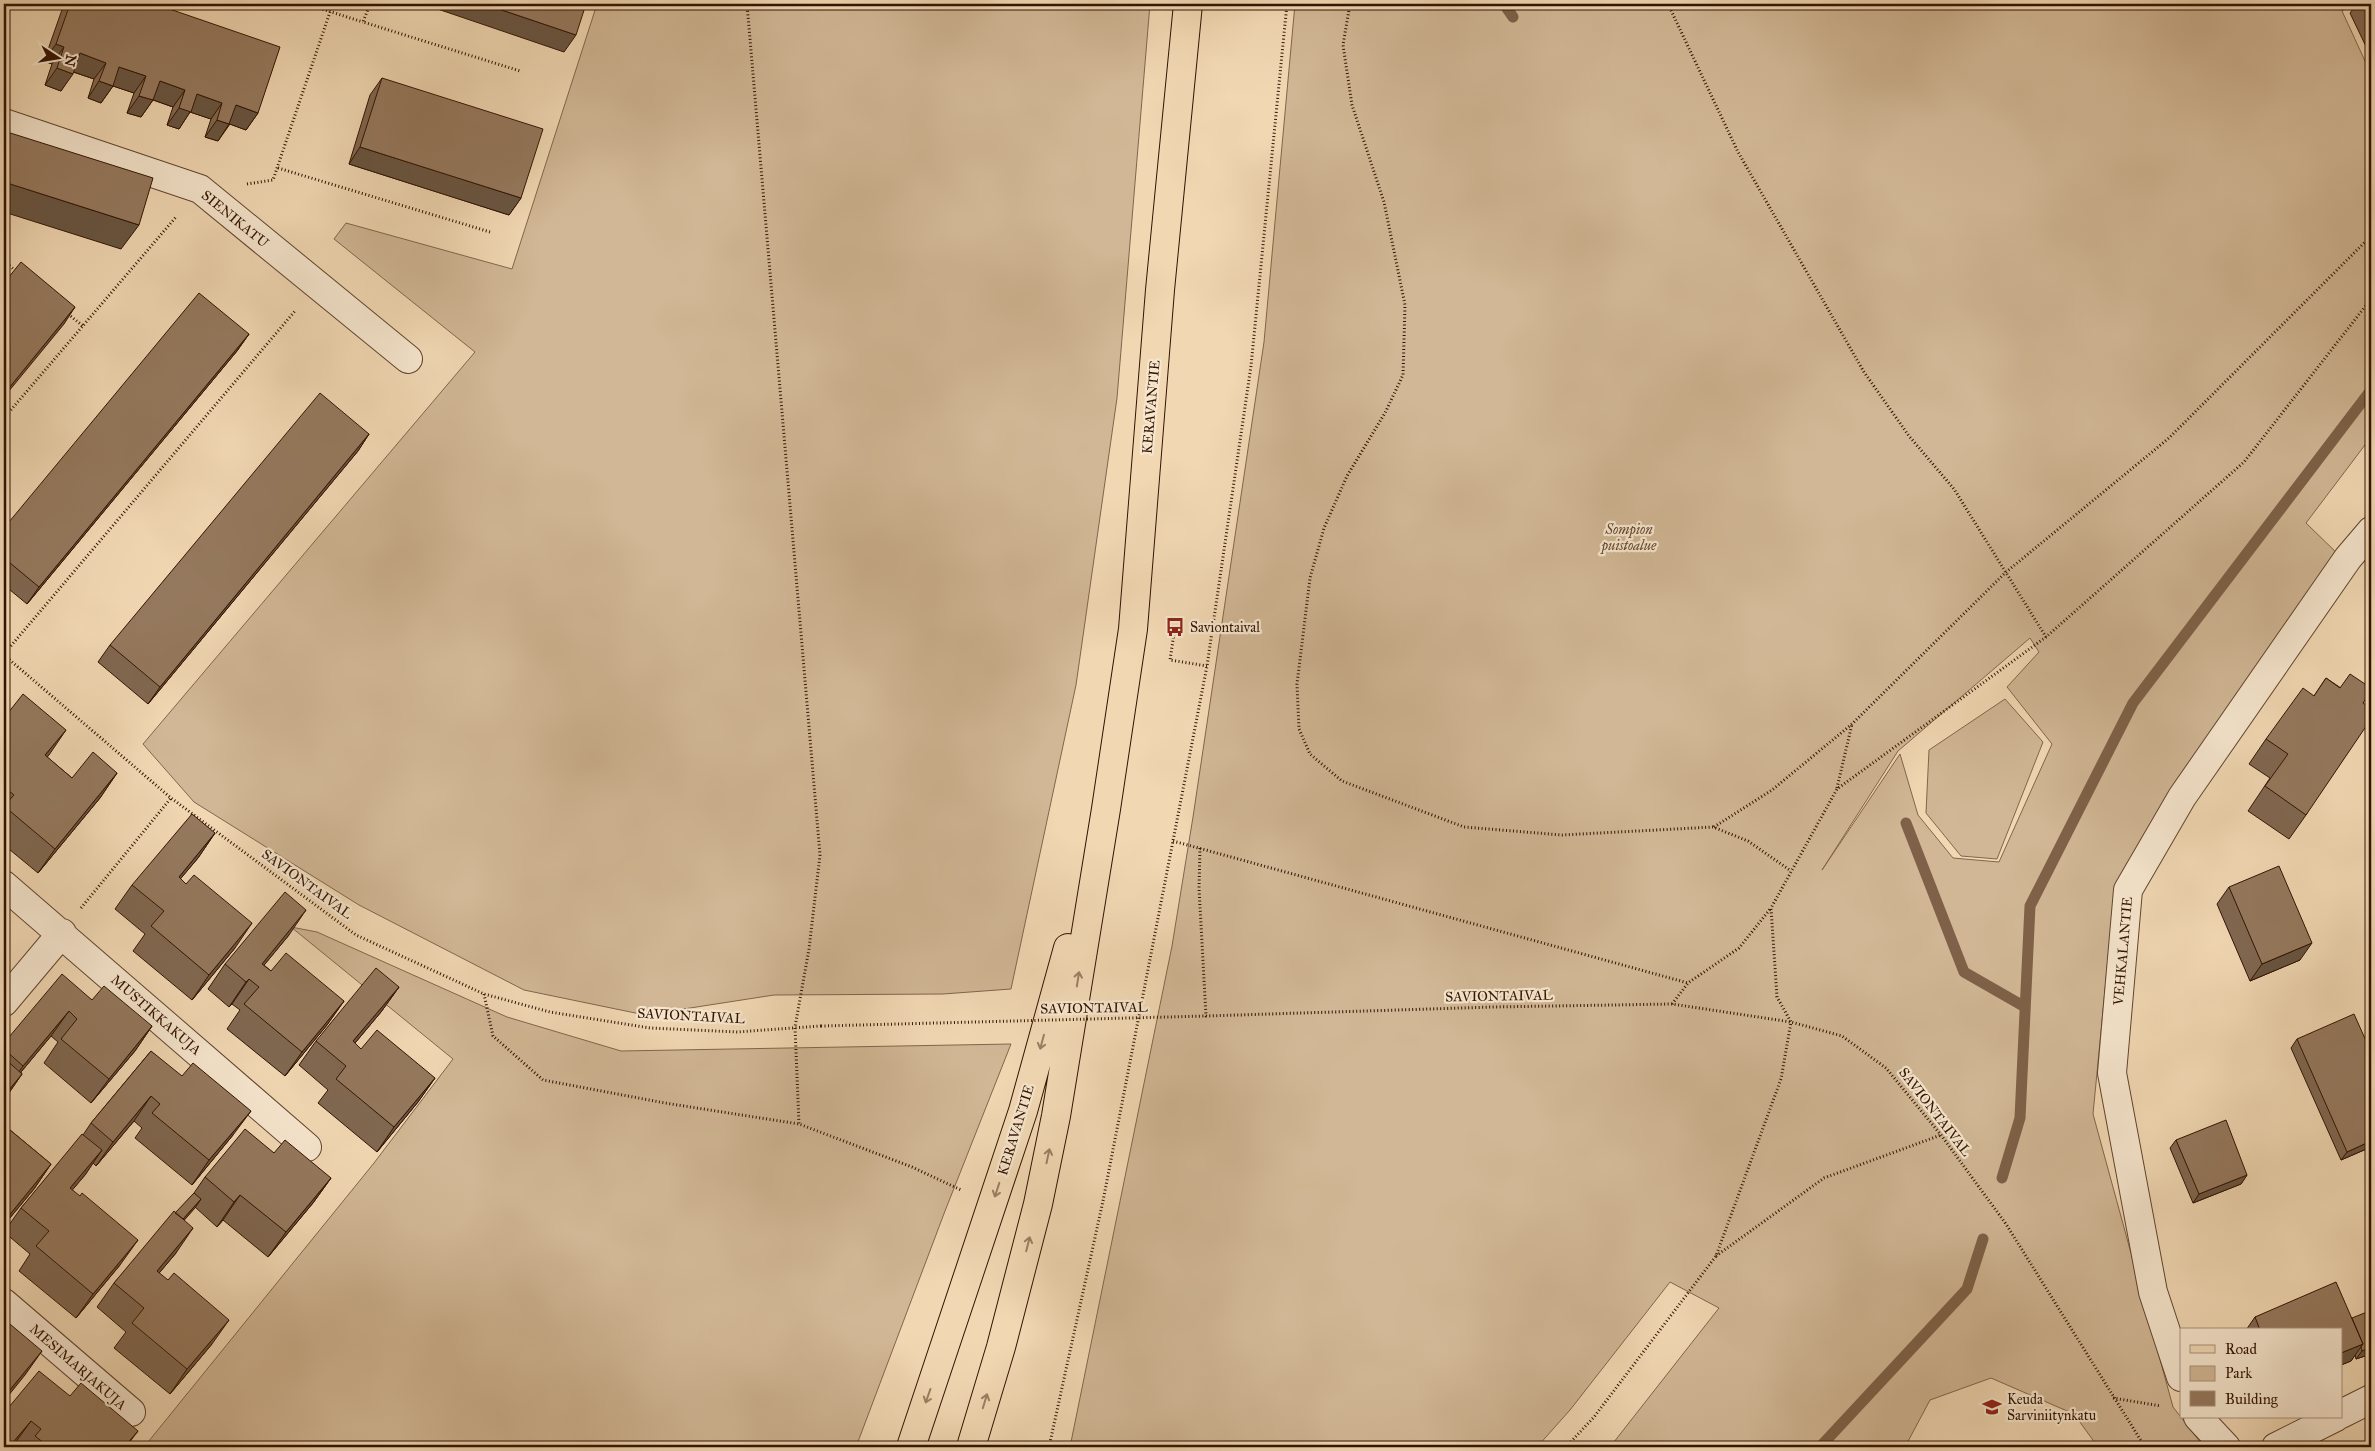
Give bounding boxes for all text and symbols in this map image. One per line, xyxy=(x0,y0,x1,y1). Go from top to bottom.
north arrow xyxy=(32,32,82,82)
text: N xyxy=(61,53,80,68)
street label: SIENIKATU xyxy=(198,187,273,252)
street label: KERAVANTIE xyxy=(1138,359,1164,455)
park label: Sompion puistoalue xyxy=(1600,521,1657,555)
bus stop icon: Saviontaival xyxy=(1164,616,1186,638)
place label: Saviontaival xyxy=(1190,619,1260,636)
street label: SAVIONTAIVAL xyxy=(258,845,356,923)
street label: VEHKALANTIE xyxy=(2110,896,2136,1007)
street label: MUSTIKKAKUJA xyxy=(107,971,205,1060)
one-way arrow xyxy=(1074,971,1084,987)
street label: SAVIONTAIVAL xyxy=(1445,987,1554,1005)
street label: SAVIONTAIVAL xyxy=(1040,999,1149,1017)
street label: SAVIONTAIVAL xyxy=(637,1005,746,1027)
one-way arrow xyxy=(1037,1033,1047,1049)
street label: SAVIONTAIVAL xyxy=(1895,1064,1975,1160)
street label: KERAVANTIE xyxy=(994,1083,1038,1177)
one-way arrow xyxy=(1043,1149,1053,1165)
one-way arrow xyxy=(992,1182,1001,1198)
one-way arrow xyxy=(1023,1236,1033,1252)
street label: MESIMARJAKUJA xyxy=(25,1320,130,1415)
legend xyxy=(2180,1328,2342,1418)
text: Road xyxy=(2225,1340,2257,1358)
text: Park xyxy=(2225,1364,2252,1382)
one-way arrow xyxy=(923,1387,933,1403)
text: Building xyxy=(2225,1390,2279,1408)
place label: Keuda Sarviniitynkatu xyxy=(2007,1391,2097,1424)
one-way arrow xyxy=(981,1393,991,1409)
school or university icon: Keuda Sarviniitynkatu xyxy=(1981,1396,2003,1418)

